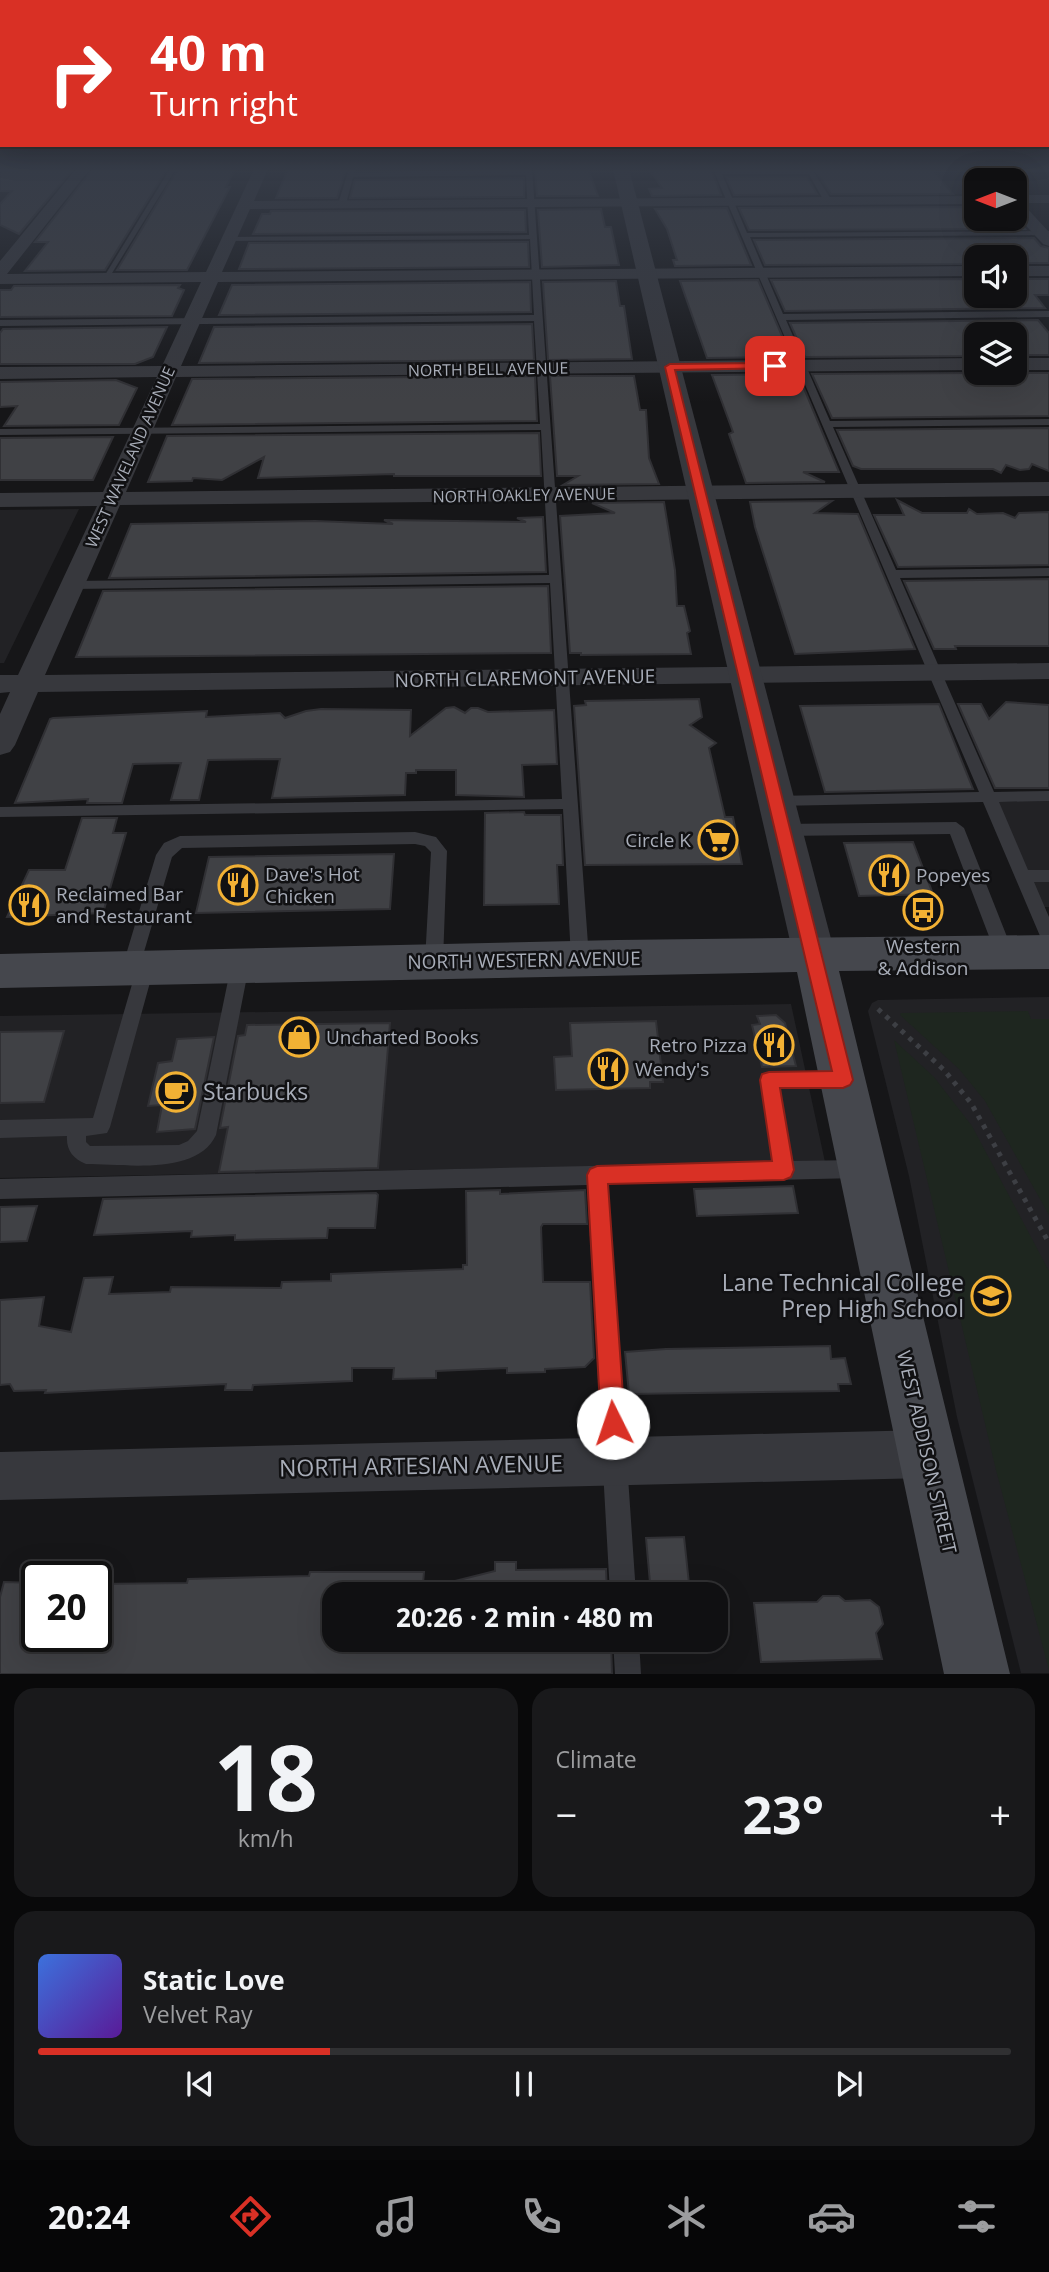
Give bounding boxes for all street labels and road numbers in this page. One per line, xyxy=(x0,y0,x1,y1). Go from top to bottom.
street label: NORTH BELL AVENUE xyxy=(408,357,568,381)
street label: WEST WAVELAND AVENUE xyxy=(80,363,180,551)
street label: NORTH OAKLEY AVENUE xyxy=(432,482,616,508)
street label: NORTH CLAREMONT AVENUE xyxy=(394,663,656,693)
street label: NORTH WESTERN AVENUE xyxy=(407,945,641,975)
street label: WEST ADDISON STREET xyxy=(891,1348,963,1557)
street label: NORTH ARTESIAN AVENUE xyxy=(279,1447,563,1483)

